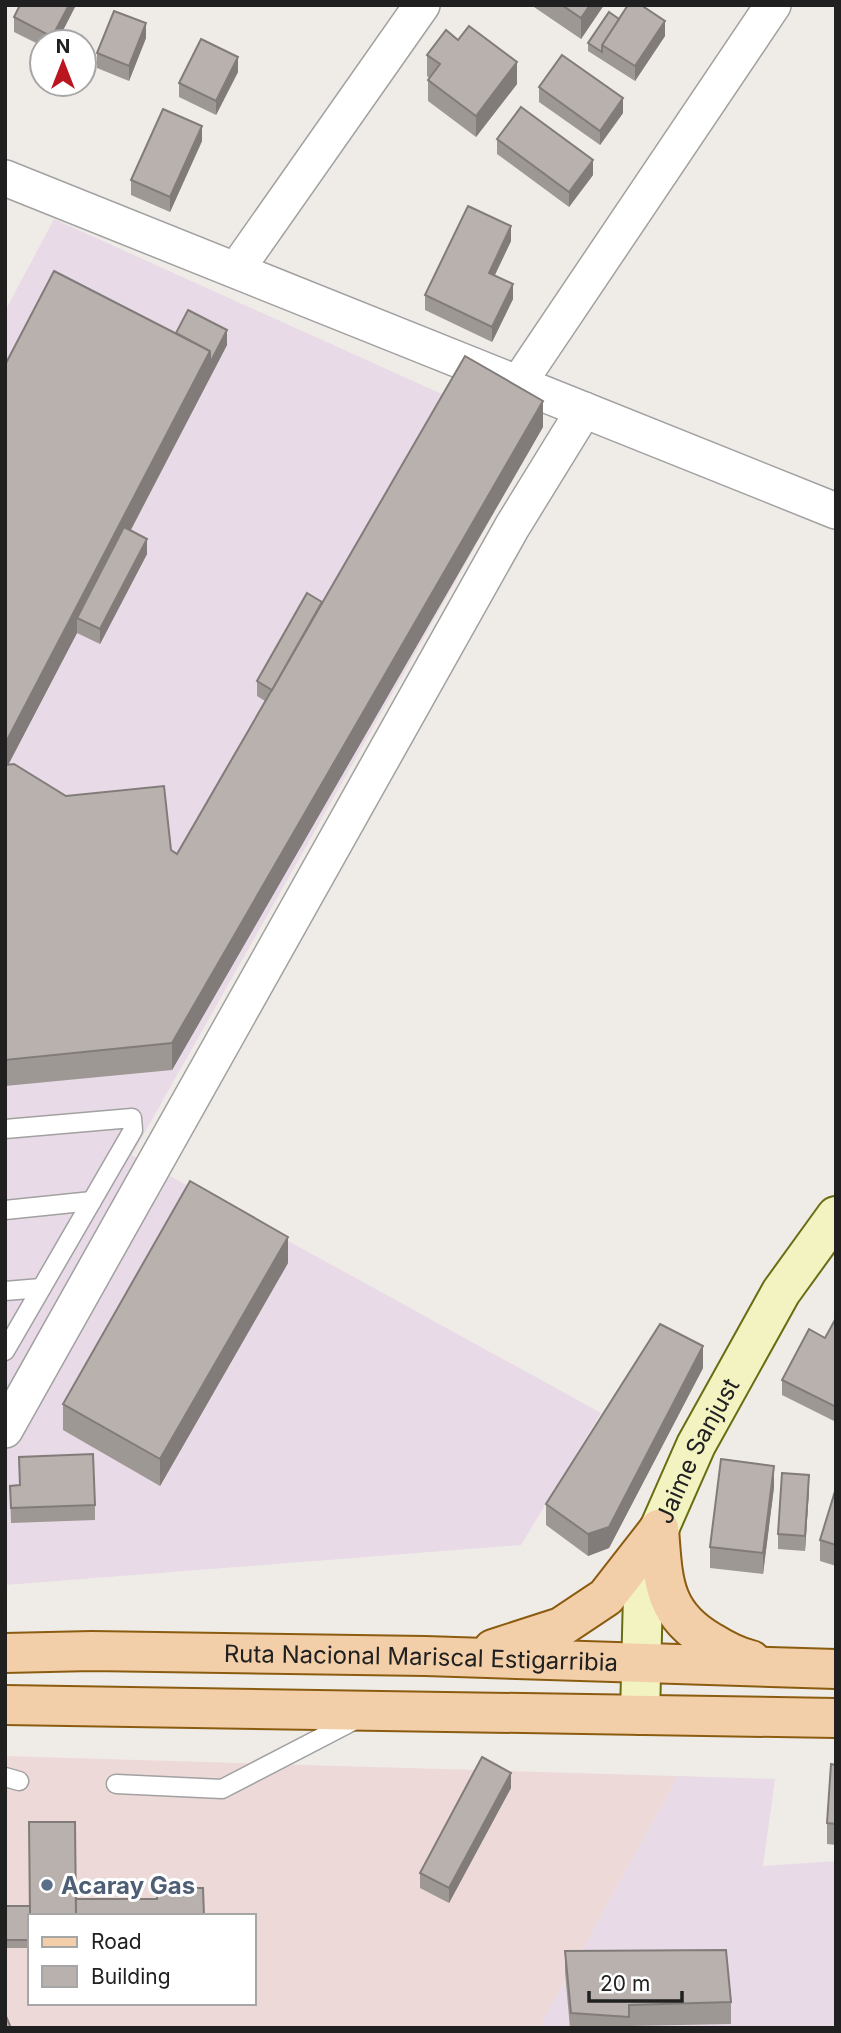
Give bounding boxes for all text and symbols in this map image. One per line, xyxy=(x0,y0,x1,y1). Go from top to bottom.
north arrow xyxy=(28,28,98,98)
text: N xyxy=(56,35,70,58)
street label: Jaime Sanjust xyxy=(649,1373,745,1528)
street label: Ruta Nacional Mariscal Estigarribia xyxy=(224,1638,618,1677)
place label: Acaray Gas xyxy=(61,1871,195,1900)
marker: Acaray Gas xyxy=(39,1877,55,1893)
legend xyxy=(28,1914,256,2005)
text: Road xyxy=(91,1929,142,1954)
scale bar xyxy=(589,1960,682,2004)
text: Building xyxy=(91,1964,171,1989)
text: 20 m xyxy=(600,1971,650,1996)

